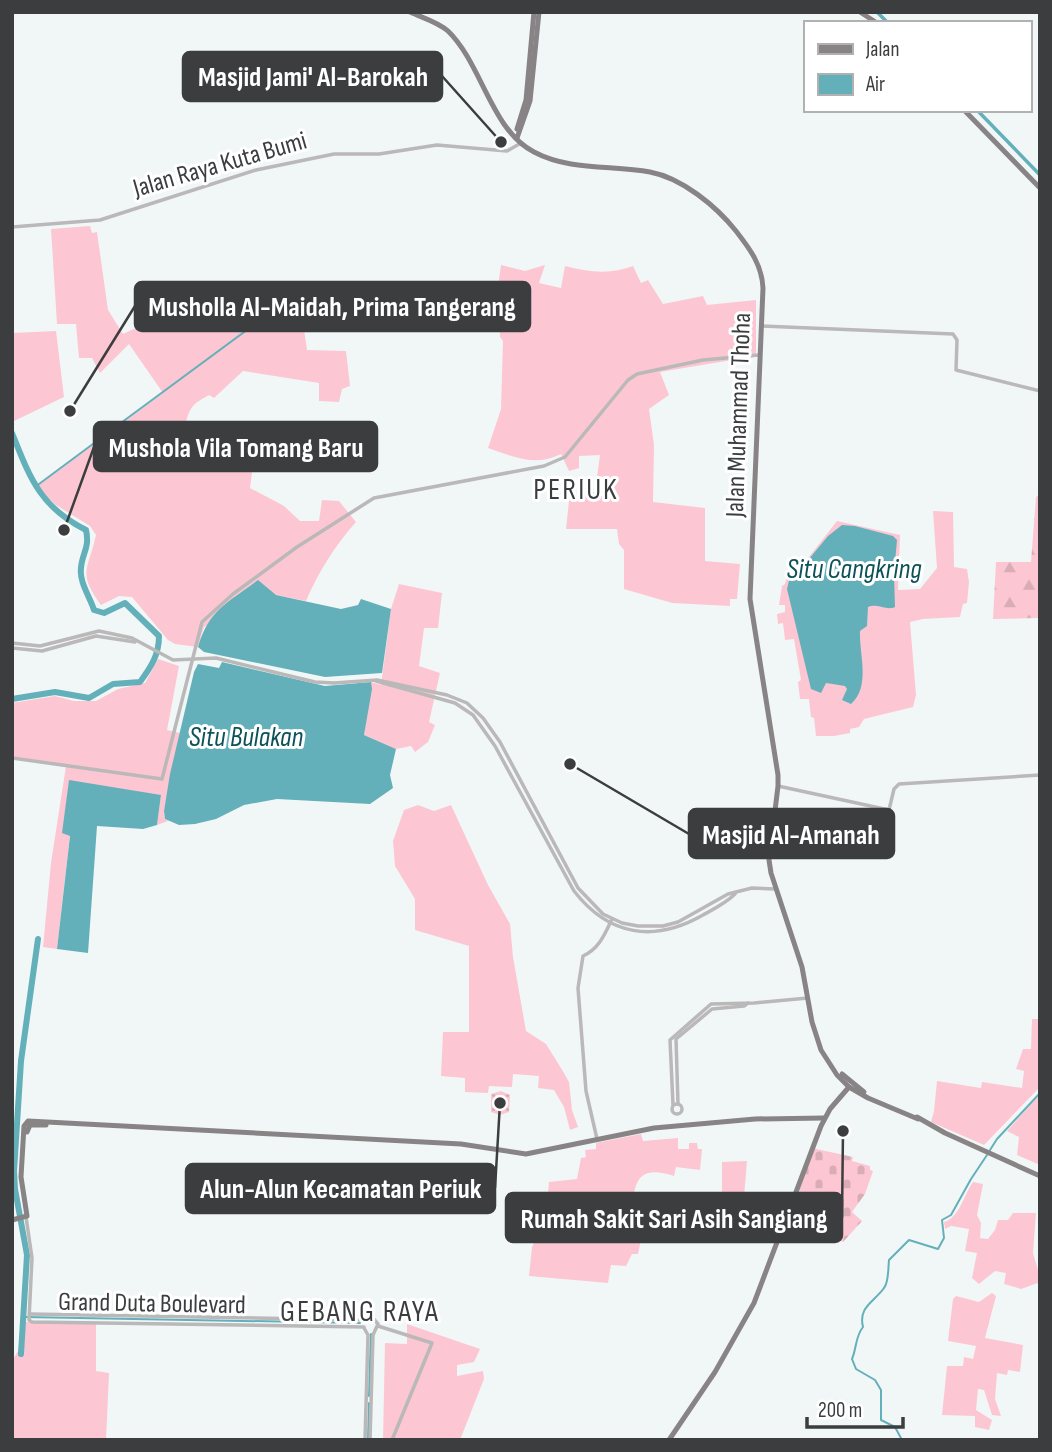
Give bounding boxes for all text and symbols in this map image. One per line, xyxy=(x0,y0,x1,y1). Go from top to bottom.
legend xyxy=(804,21,1031,112)
text: Jalan xyxy=(865,37,899,62)
callout: Masjid Jami' Al-Barokah xyxy=(183,52,442,101)
text: Masjid Jami' Al-Barokah xyxy=(198,61,428,94)
text: Air xyxy=(865,72,885,97)
street label: Jalan Raya Kuta Bumi xyxy=(129,125,310,205)
callout: Musholla Al-Maidah, Prima Tangerang xyxy=(135,282,530,331)
text: Musholla Al-Maidah, Prima Tangerang xyxy=(148,291,516,324)
street label: Jalan Muhammad Thoha xyxy=(720,312,758,519)
callout: Mushola Vila Tomang Baru xyxy=(94,422,377,471)
text: Mushola Vila Tomang Baru xyxy=(109,432,363,465)
district label: PERIUK xyxy=(533,472,619,508)
water label: Situ Cangkring xyxy=(786,553,922,586)
water label: Situ Bulakan xyxy=(189,721,303,754)
callout: Masjid Al-Amanah xyxy=(689,809,894,858)
text: Masjid Al-Amanah xyxy=(702,819,880,852)
callout: Alun-Alun Kecamatan Periuk xyxy=(186,1164,495,1213)
text: Alun-Alun Kecamatan Periuk xyxy=(199,1173,482,1206)
callout: Rumah Sakit Sari Asih Sangiang xyxy=(506,1193,842,1242)
text: Rumah Sakit Sari Asih Sangiang xyxy=(520,1203,828,1236)
street label: Grand Duta Boulevard xyxy=(58,1287,246,1321)
district label: GEBANG RAYA xyxy=(280,1294,440,1330)
scale bar xyxy=(807,1386,903,1430)
text: 200 m xyxy=(818,1398,862,1423)

